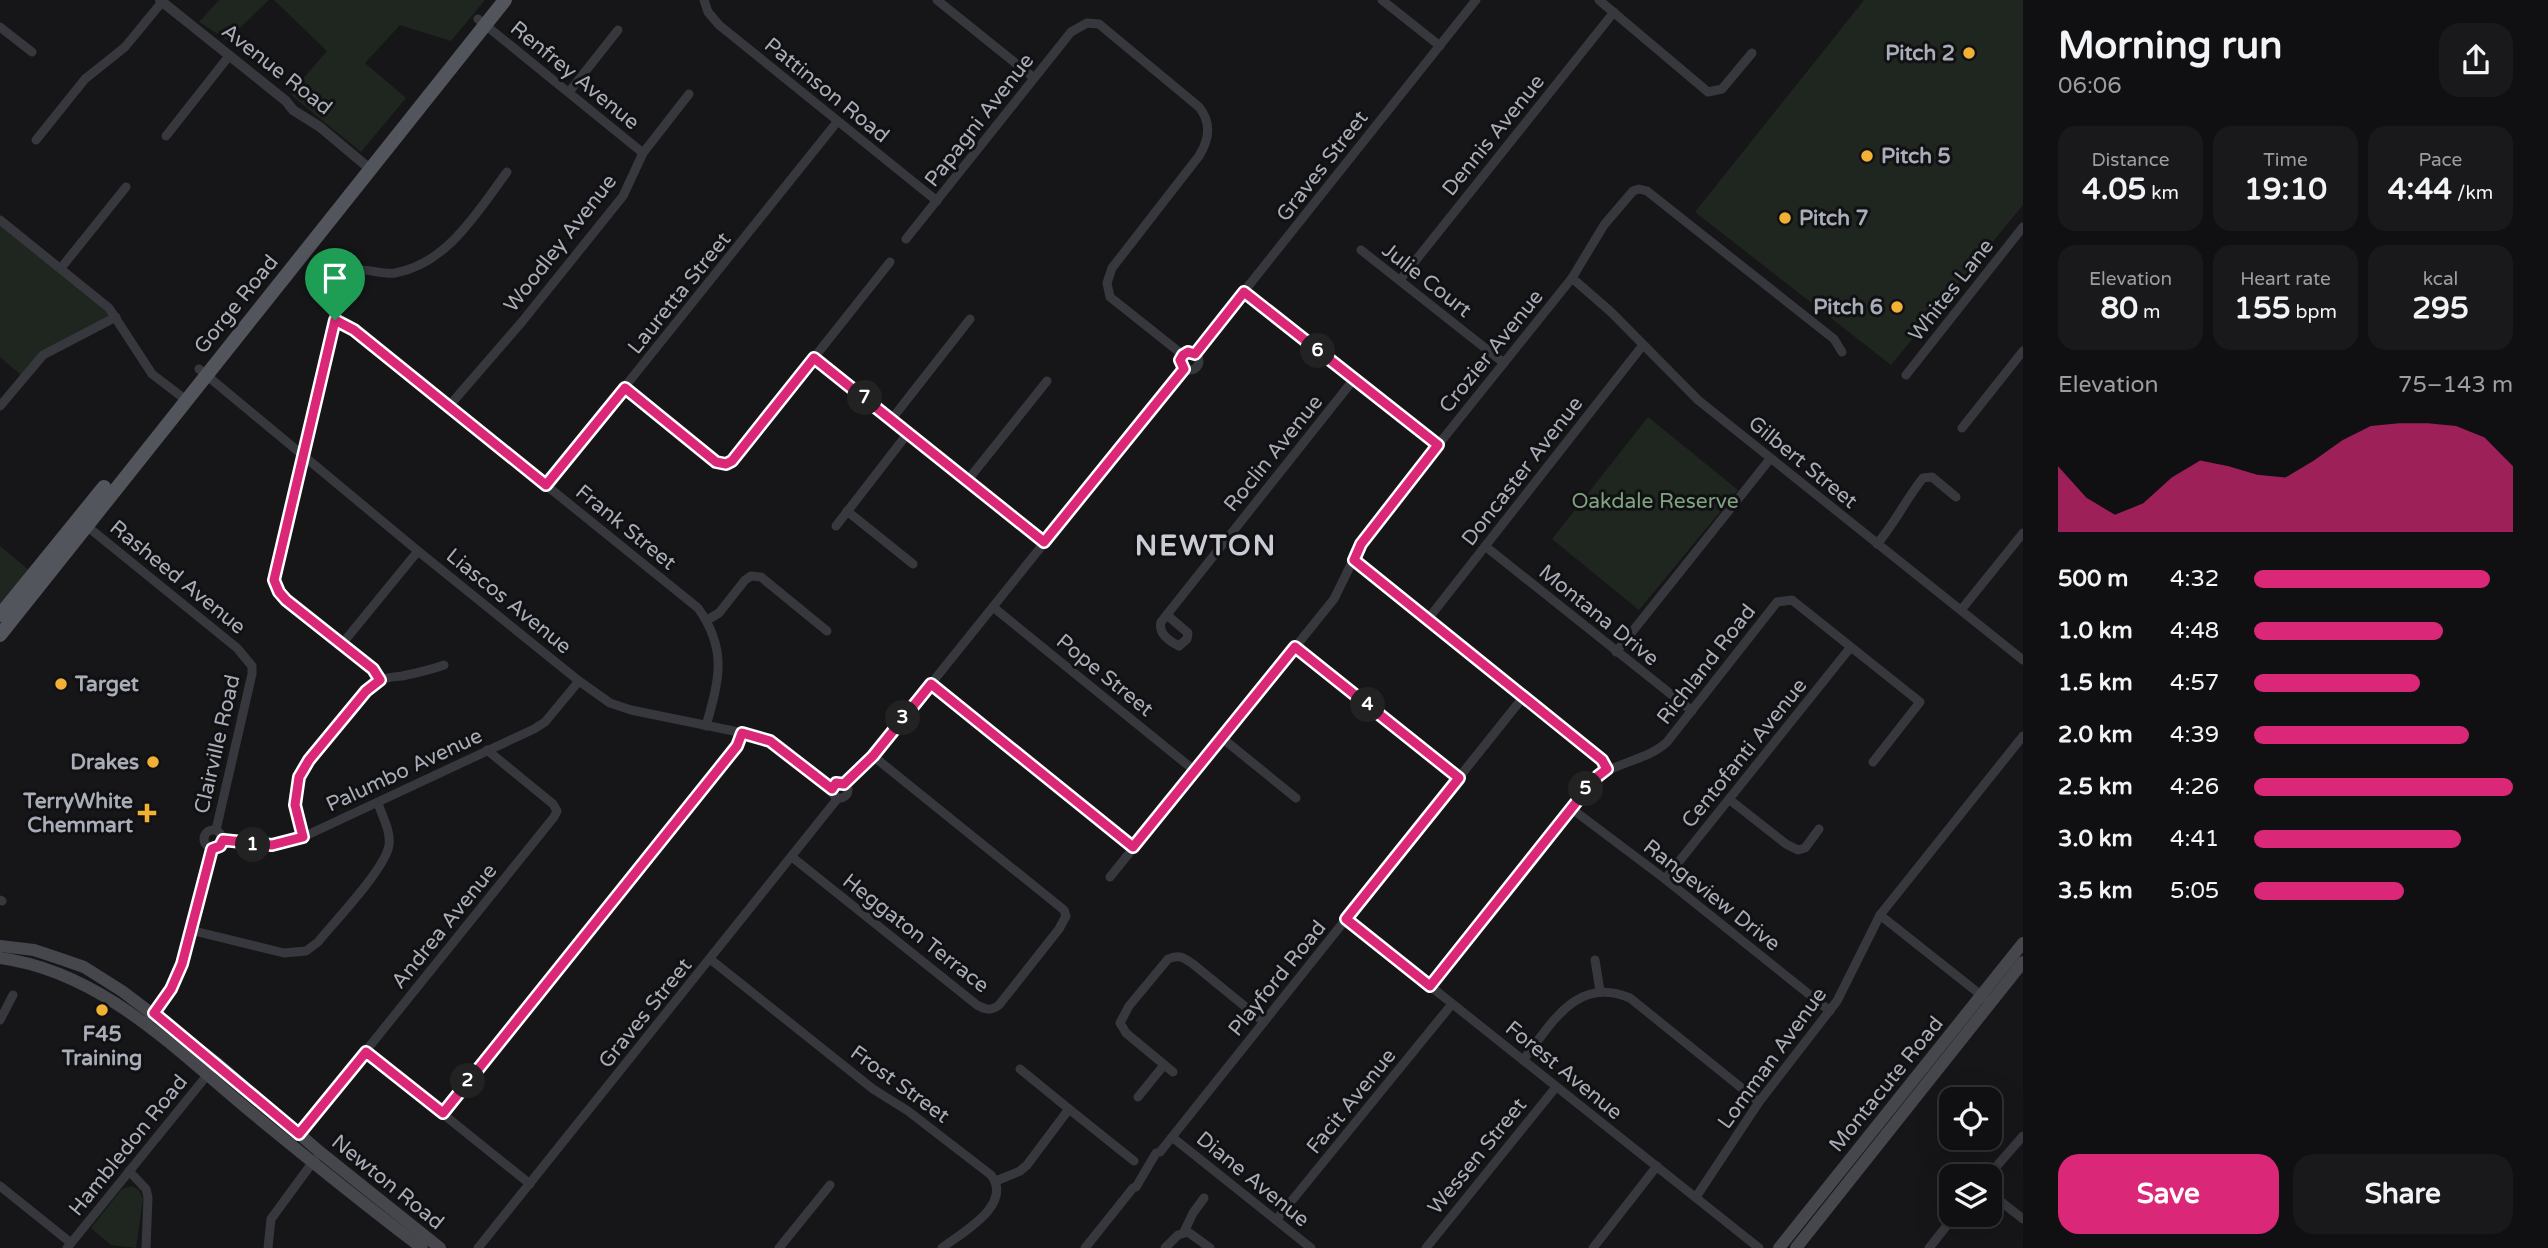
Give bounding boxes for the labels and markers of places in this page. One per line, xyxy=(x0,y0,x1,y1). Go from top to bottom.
place label: Pitch 2 xyxy=(1885,41,1955,66)
marker: Pitch 2 xyxy=(1961,45,1977,61)
place label: Pitch 5 xyxy=(1881,144,1951,169)
marker: Pitch 5 xyxy=(1859,148,1875,164)
place label: Pitch 7 xyxy=(1799,206,1869,231)
marker: Pitch 7 xyxy=(1777,210,1793,226)
pin xyxy=(305,248,365,320)
place label: Pitch 6 xyxy=(1813,295,1883,320)
marker: Pitch 6 xyxy=(1889,299,1905,315)
pin: 6 xyxy=(1300,334,1336,368)
pin: 7 xyxy=(848,380,882,416)
place label: Target xyxy=(74,672,139,697)
marker: Target xyxy=(53,676,69,692)
pin: 4 xyxy=(1350,688,1386,722)
pin: 3 xyxy=(886,700,920,736)
place label: Drakes xyxy=(70,750,139,775)
marker: Drakes xyxy=(145,754,161,770)
pin: 5 xyxy=(1568,772,1604,806)
place label: TerryWhite Chemmart xyxy=(22,789,133,838)
marker: TerryWhite Chemmart xyxy=(139,805,155,821)
pin: 1 xyxy=(236,828,270,862)
marker: F45 Training xyxy=(94,1002,110,1018)
place label: F45 Training xyxy=(61,1022,142,1071)
pin: 2 xyxy=(450,1064,486,1098)

